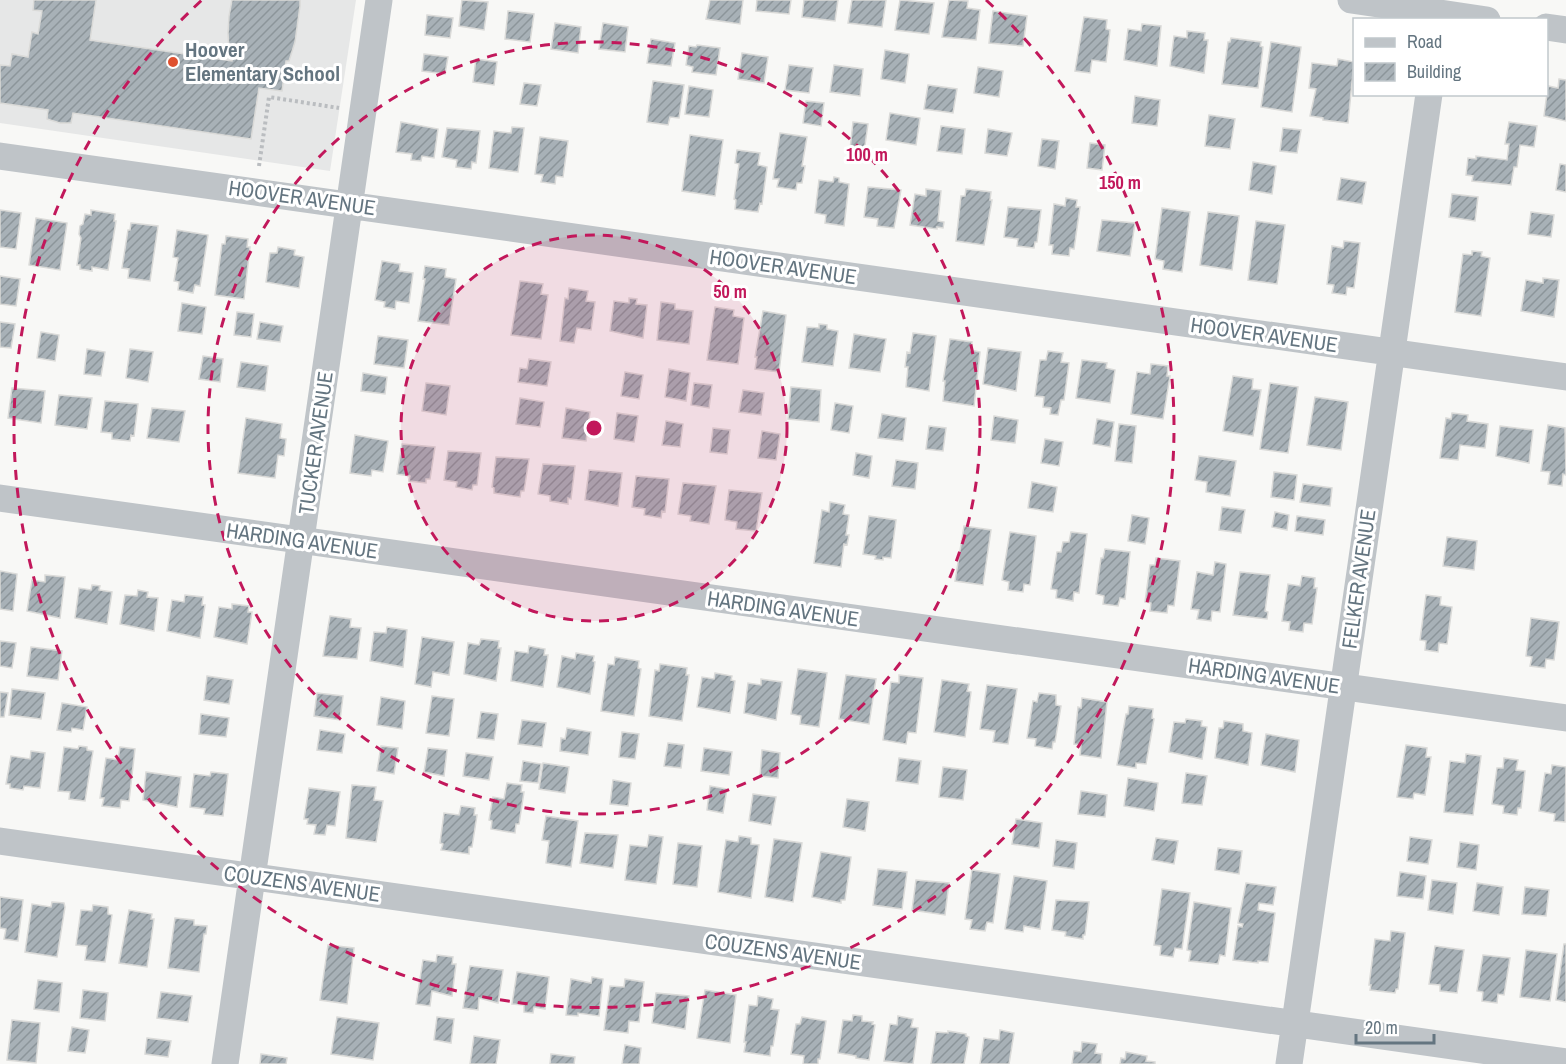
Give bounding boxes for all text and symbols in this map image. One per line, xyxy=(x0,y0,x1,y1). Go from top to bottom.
legend xyxy=(1353,18,1548,96)
text: Road xyxy=(1407,29,1442,54)
place label: Hoover Elementary School xyxy=(185,35,340,88)
marker: Hoover Elementary School xyxy=(166,55,180,69)
text: Building xyxy=(1407,59,1462,84)
text: 100 m xyxy=(846,142,888,167)
text: 150 m xyxy=(1099,170,1141,195)
street label: HOOVER AVENUE xyxy=(227,173,377,222)
street label: HOOVER AVENUE xyxy=(708,242,858,291)
text: 50 m xyxy=(713,279,747,304)
street label: HOOVER AVENUE xyxy=(1189,310,1339,359)
street label: TUCKER AVENUE xyxy=(291,370,340,516)
centre of rings xyxy=(584,418,604,438)
street label: FELKER AVENUE xyxy=(1334,507,1383,650)
street label: HARDING AVENUE xyxy=(224,516,380,565)
street label: HARDING AVENUE xyxy=(705,584,861,633)
street label: HARDING AVENUE xyxy=(1186,651,1342,700)
street label: COUZENS AVENUE xyxy=(222,858,382,909)
street label: COUZENS AVENUE xyxy=(703,926,863,977)
scale bar xyxy=(1356,1007,1434,1045)
text: 20 m xyxy=(1365,1015,1398,1040)

